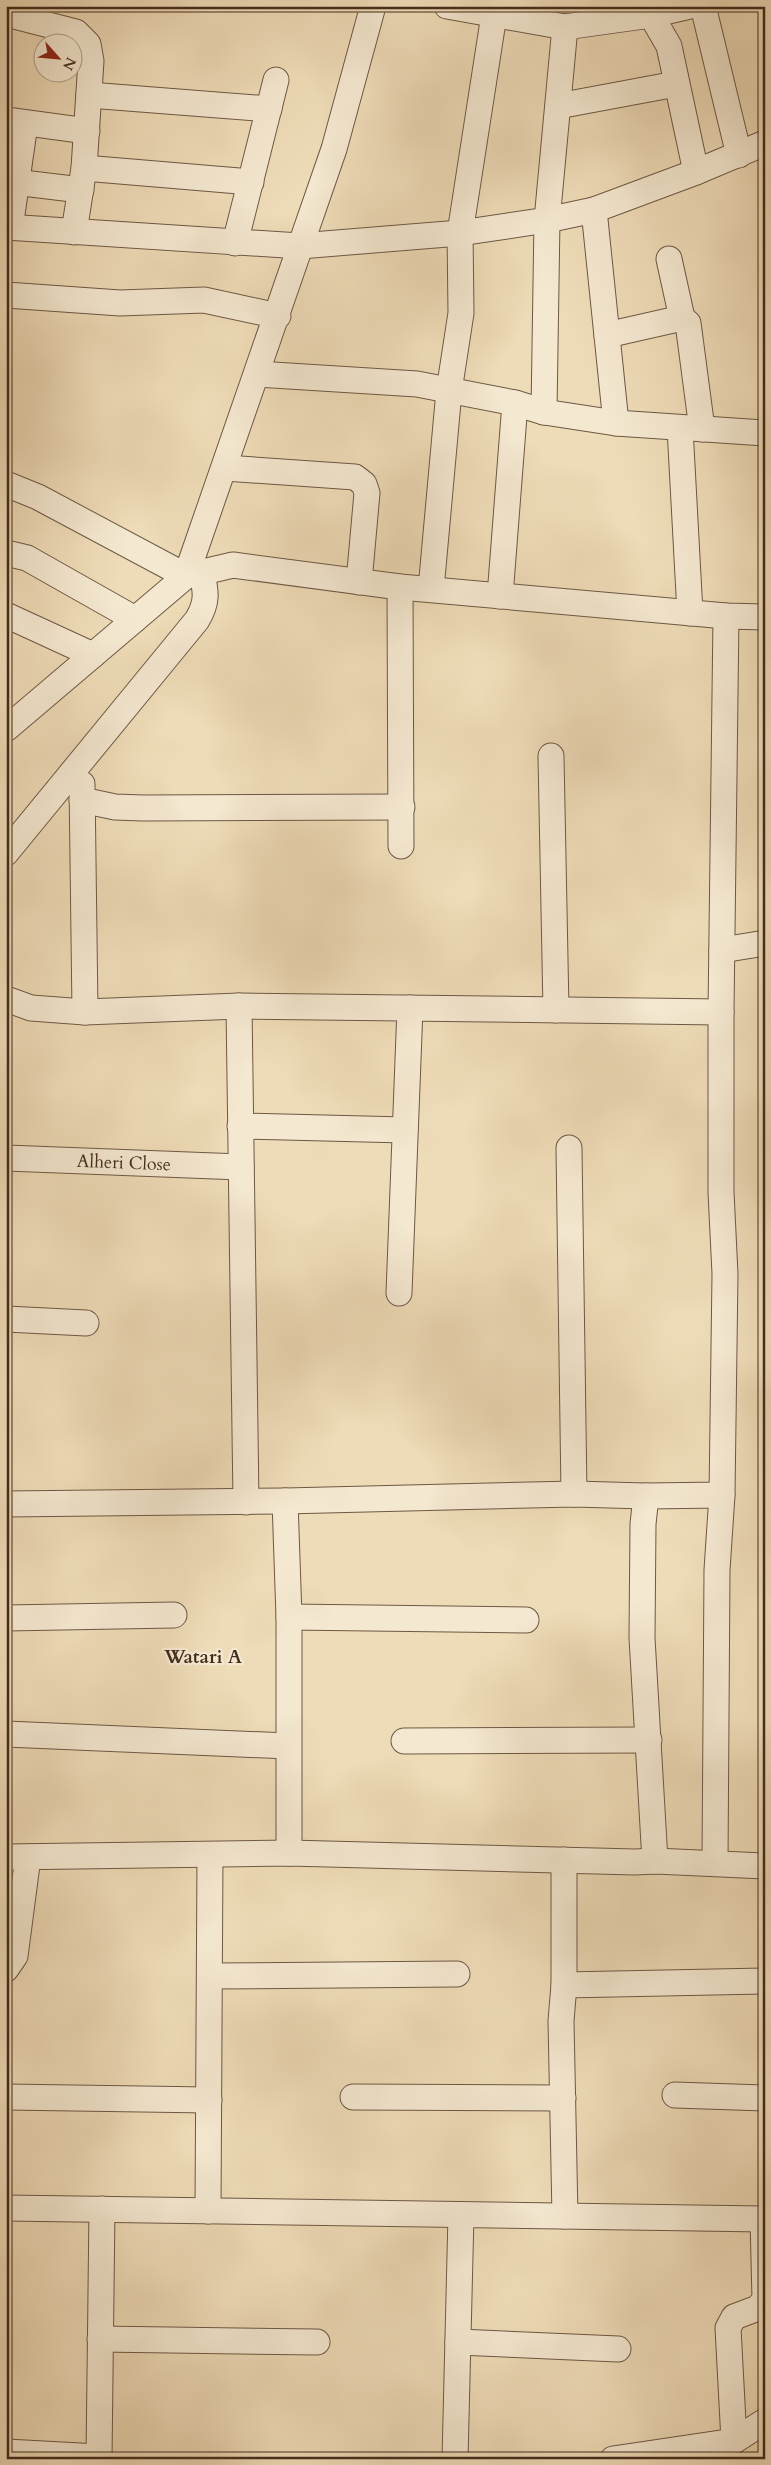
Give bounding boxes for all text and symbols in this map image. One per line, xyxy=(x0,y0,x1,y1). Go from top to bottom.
north arrow xyxy=(32,32,82,82)
text: N xyxy=(58,54,80,73)
street label: Alheri Close xyxy=(76,1148,171,1177)
district label: Watari A xyxy=(163,1644,243,1670)

